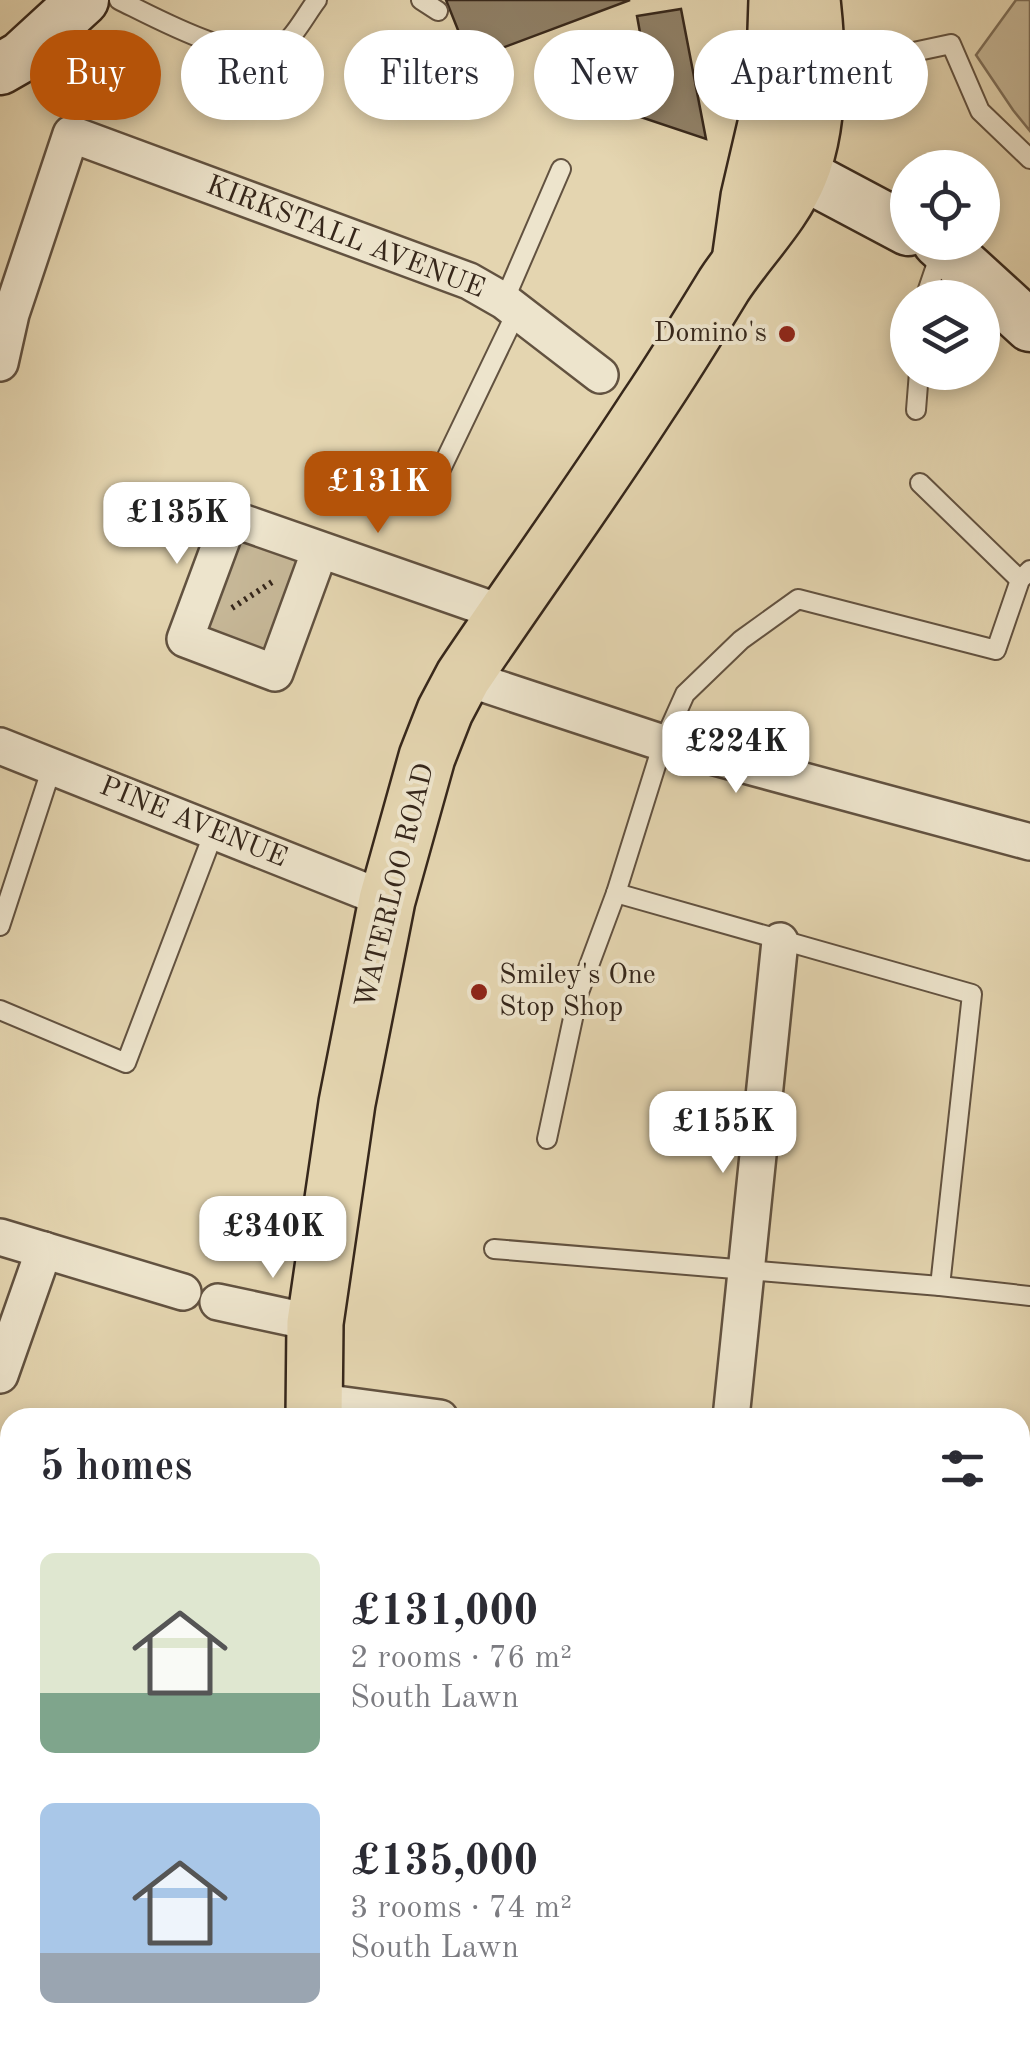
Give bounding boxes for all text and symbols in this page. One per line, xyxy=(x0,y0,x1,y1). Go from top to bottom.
chip: Buy xyxy=(30,30,161,120)
chip: Rent xyxy=(181,30,324,120)
chip: Filters xyxy=(344,30,514,120)
chip: New xyxy=(534,30,674,120)
chip: Apartment xyxy=(694,30,928,120)
map controls xyxy=(890,150,1000,390)
button: locate xyxy=(890,150,1000,260)
street label: KIRKSTALL AVENUE xyxy=(202,172,488,304)
button: layers xyxy=(890,280,1000,390)
place label: Domino's xyxy=(654,320,767,348)
marker: Domino's xyxy=(776,323,798,345)
pin: £131K xyxy=(308,451,448,536)
text: £131K xyxy=(326,467,430,499)
pin: £135K xyxy=(107,482,247,567)
text: £135K xyxy=(125,498,229,530)
pin: £224K xyxy=(666,711,806,796)
text: £224K xyxy=(684,727,788,759)
street label: WATERLOO ROAD xyxy=(352,761,440,1011)
street label: PINE AVENUE xyxy=(95,773,291,873)
place label: Smiley's One Stop Shop xyxy=(499,962,656,1022)
marker: Smiley's One Stop Shop xyxy=(468,981,490,1003)
pin: £155K xyxy=(653,1091,793,1176)
text: £155K xyxy=(671,1107,775,1139)
pin: £340K xyxy=(203,1196,343,1281)
text: £340K xyxy=(221,1212,325,1244)
icon: filters xyxy=(935,1441,990,1496)
text: 5 homes xyxy=(40,1447,192,1489)
text: £131,000 xyxy=(350,1592,538,1634)
icon: home xyxy=(120,1593,240,1713)
text: 2 rooms · 76 m² xyxy=(350,1643,572,1675)
text: South Lawn xyxy=(350,1683,519,1715)
text: £135,000 xyxy=(350,1842,538,1884)
icon: home xyxy=(120,1843,240,1963)
text: 3 rooms · 74 m² xyxy=(350,1893,572,1925)
text: South Lawn xyxy=(350,1933,519,1965)

